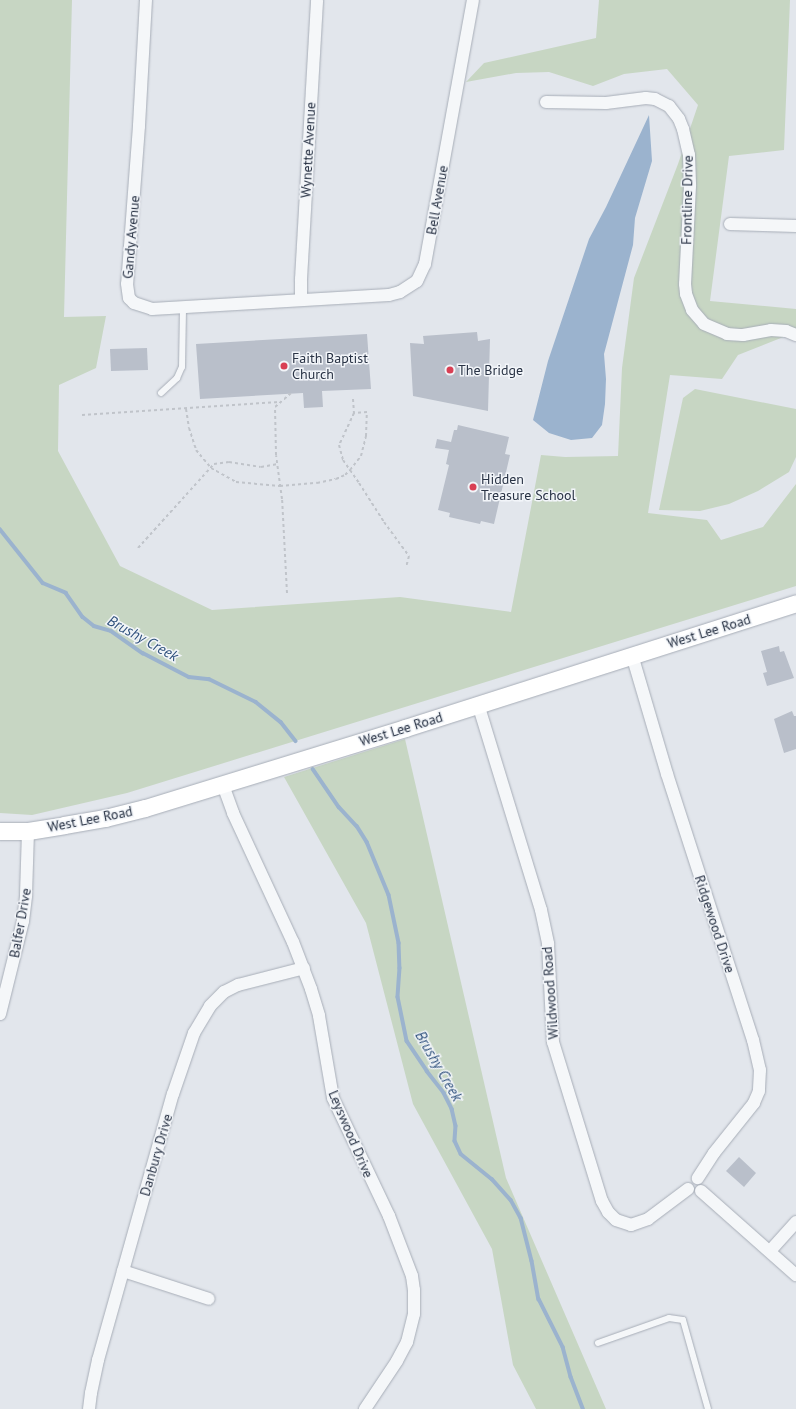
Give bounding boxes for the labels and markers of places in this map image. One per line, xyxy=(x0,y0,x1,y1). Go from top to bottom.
place label: Faith Baptist Church xyxy=(292,350,368,382)
marker: Faith Baptist Church xyxy=(279,361,289,371)
place label: The Bridge xyxy=(458,362,523,378)
marker: The Bridge xyxy=(445,365,455,375)
place label: Hidden Treasure School xyxy=(481,471,576,504)
marker: Hidden Treasure School xyxy=(468,482,478,492)

